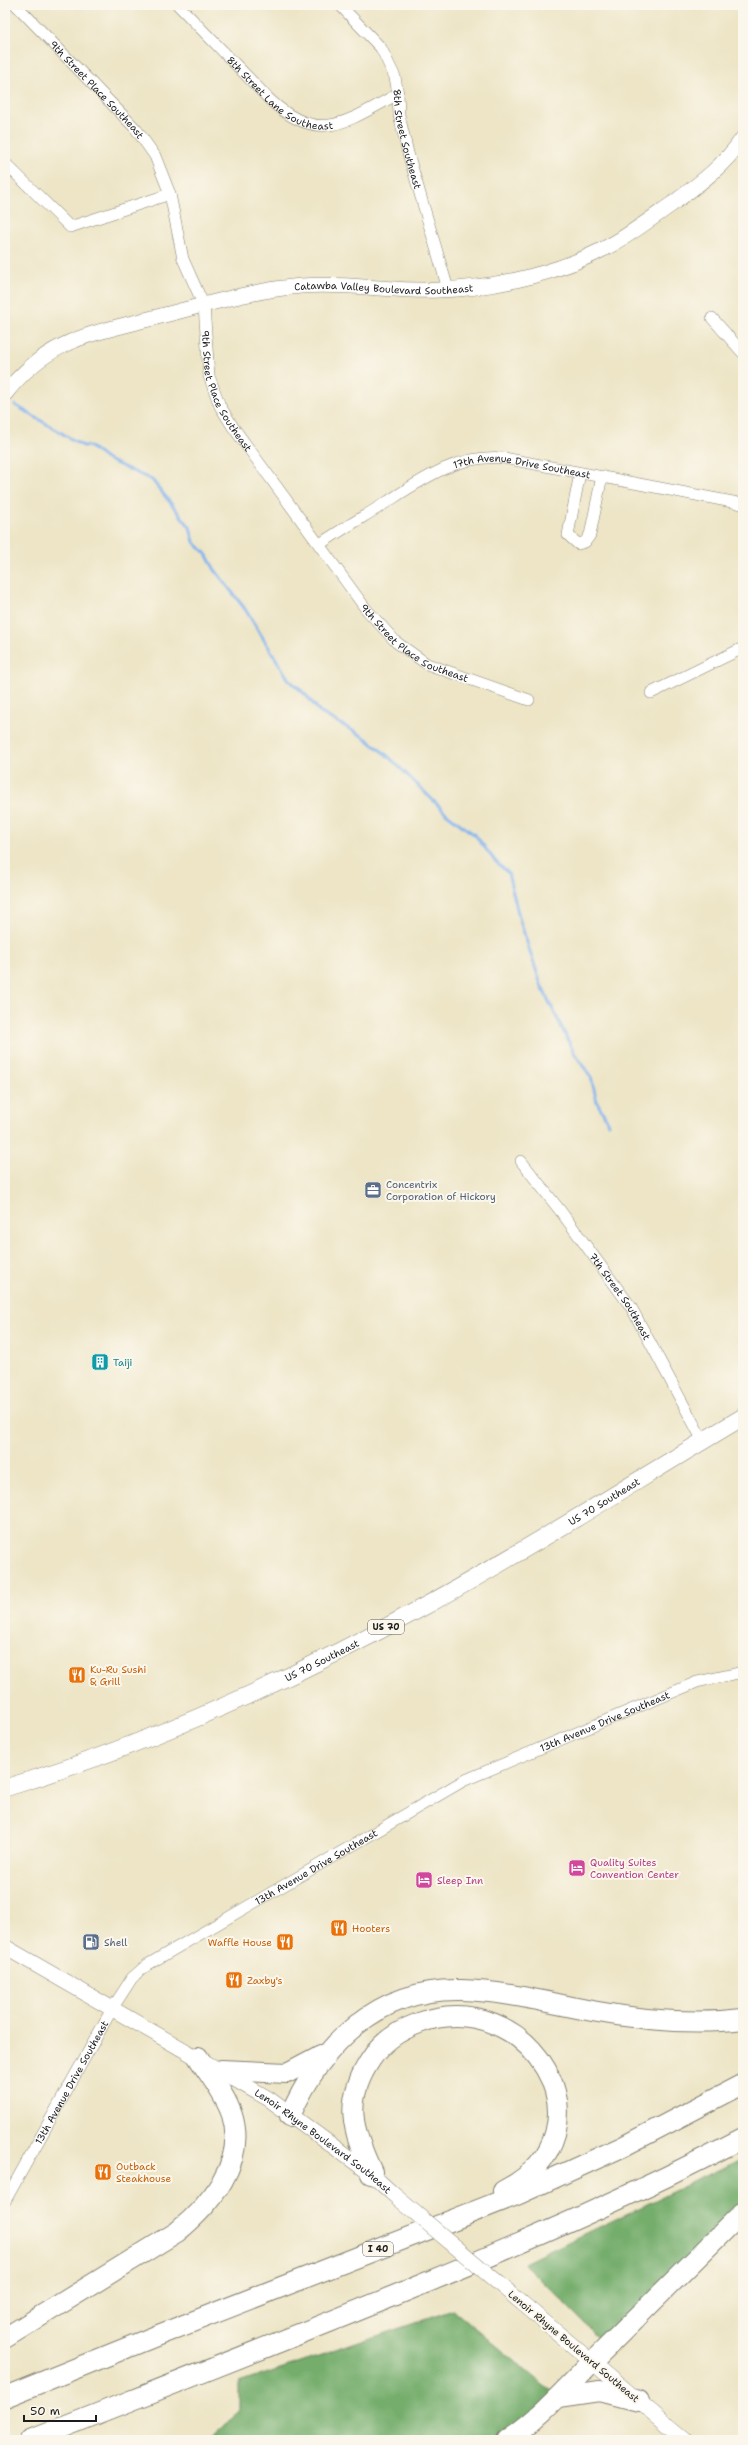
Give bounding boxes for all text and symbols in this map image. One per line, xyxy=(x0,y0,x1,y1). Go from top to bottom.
street label: 9th Street Place Southeast xyxy=(47,38,147,141)
street label: 8th Street Lane Southeast xyxy=(224,54,334,133)
street label: 8th Street Southeast xyxy=(390,88,424,191)
street label: Catawba Valley Boulevard Southeast xyxy=(294,279,474,297)
street label: 9th Street Place Southeast xyxy=(199,330,255,454)
street label: 17th Avenue Drive Southeast xyxy=(451,452,592,482)
street label: 9th Street Place Southeast xyxy=(357,601,470,685)
place label: Concentrix Corporation of Hickory xyxy=(386,1178,496,1203)
office icon: Concentrix Corporation of Hickory xyxy=(363,1180,383,1200)
street label: 7th Street Southeast xyxy=(586,1250,653,1342)
building icon: Taiji xyxy=(90,1352,110,1372)
place label: Taiji xyxy=(113,1356,133,1369)
street label: US 70 Southeast xyxy=(566,1475,642,1528)
road number: US 70 xyxy=(368,1620,404,1634)
street label: US 70 Southeast xyxy=(283,1636,361,1684)
place label: Ku-Ru Sushi & Grill xyxy=(90,1663,146,1688)
restaurant icon: Ku-Ru Sushi & Grill xyxy=(67,1665,87,1685)
street label: 13th Avenue Drive Southeast xyxy=(538,1688,672,1755)
street label: 13th Avenue Drive Southeast xyxy=(253,1826,380,1908)
place label: Quality Suites Convention Center xyxy=(590,1856,679,1881)
hotel icon: Quality Suites Convention Center xyxy=(567,1858,587,1878)
hotel icon: Sleep Inn xyxy=(414,1870,434,1890)
place label: Sleep Inn xyxy=(437,1874,483,1887)
restaurant icon: Hooters xyxy=(329,1918,349,1938)
place label: Hooters xyxy=(352,1922,390,1935)
fuel station icon: Shell xyxy=(81,1932,101,1952)
restaurant icon: Waffle House xyxy=(275,1932,295,1952)
place label: Shell xyxy=(104,1936,127,1949)
place label: Waffle House xyxy=(208,1936,272,1949)
restaurant icon: Zaxby's xyxy=(224,1970,244,1990)
place label: Zaxby's xyxy=(247,1974,283,1987)
street label: 13th Avenue Drive Southeast xyxy=(32,2018,111,2147)
street label: Lenoir Rhyne Boulevard Southeast xyxy=(252,2086,394,2196)
place label: Outback Steakhouse xyxy=(116,2160,171,2185)
restaurant icon: Outback Steakhouse xyxy=(93,2162,113,2182)
road number: I 40 xyxy=(363,2242,393,2256)
street label: Lenoir Rhyne Boulevard Southeast xyxy=(505,2288,642,2405)
scale bar xyxy=(24,2397,96,2423)
text: 50 m xyxy=(30,2403,60,2419)

